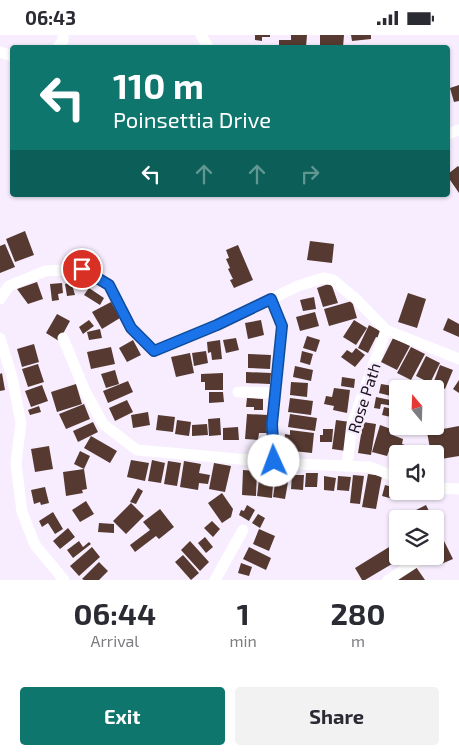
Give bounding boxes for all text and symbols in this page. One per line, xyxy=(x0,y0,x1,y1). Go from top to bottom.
text: 06:43 xyxy=(25,6,76,29)
text: 110 m xyxy=(113,64,204,106)
icon: left xyxy=(30,65,95,130)
text: Poinsettia Drive xyxy=(113,106,271,132)
icon: left xyxy=(137,160,165,188)
icon: ahead xyxy=(190,160,218,188)
icon: ahead xyxy=(243,160,271,188)
icon: right xyxy=(296,160,324,188)
pin xyxy=(61,248,103,290)
icon: arrive xyxy=(68,255,96,283)
street label: Rose Path xyxy=(343,360,384,435)
north arrow xyxy=(389,380,444,435)
map controls xyxy=(389,380,444,565)
position arrow xyxy=(247,434,299,486)
button: sound xyxy=(389,445,444,500)
button: layers xyxy=(389,510,444,565)
text: 06:44 xyxy=(74,595,156,631)
text: 1 xyxy=(237,595,250,631)
text: 280 xyxy=(330,595,385,631)
text: Arrival xyxy=(90,631,139,650)
text: min xyxy=(230,631,257,650)
text: m xyxy=(351,631,365,650)
button: Exit xyxy=(20,687,225,745)
button: Share xyxy=(235,687,439,745)

